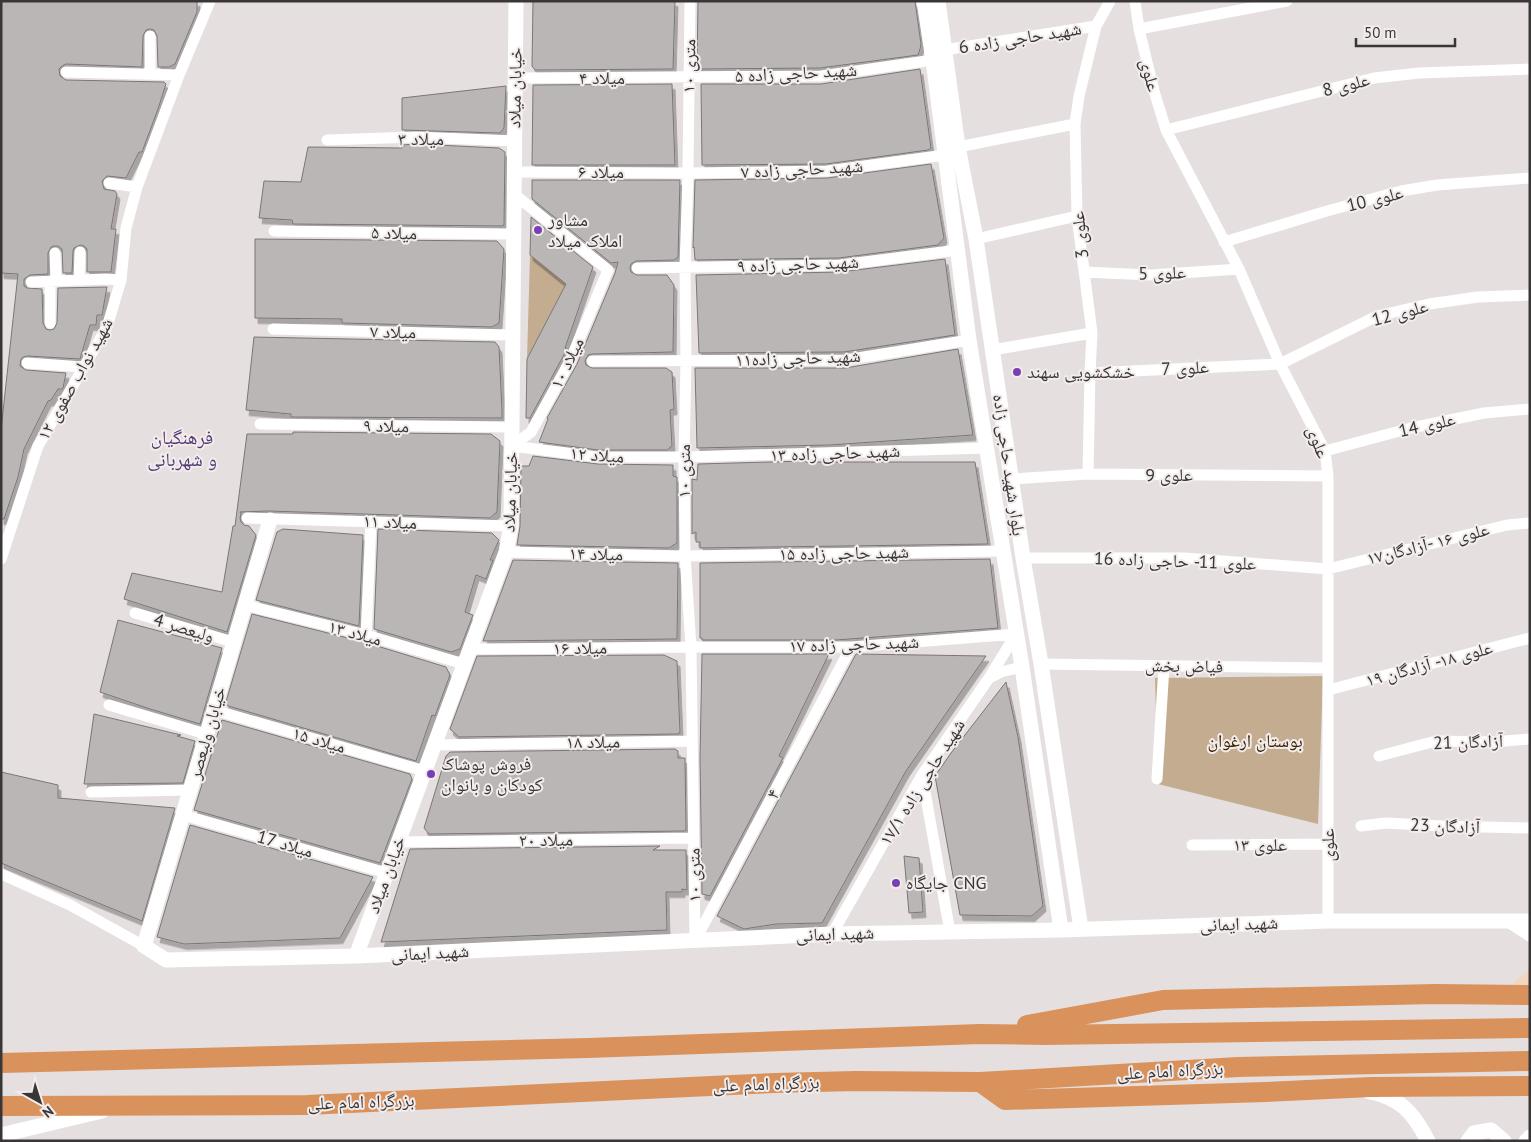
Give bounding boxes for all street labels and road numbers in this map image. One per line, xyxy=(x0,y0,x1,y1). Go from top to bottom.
street label: شهید حاجی زاده 6 xyxy=(957,16,1083,59)
street label: ۱۰ متری xyxy=(677,39,700,93)
street label: خیابان میلاد xyxy=(502,48,527,128)
street label: علوی xyxy=(1135,56,1166,94)
street label: شهید حاجی زاده ۵ xyxy=(734,58,858,87)
street label: میلاد ۴ xyxy=(579,66,625,89)
street label: علوی 8 xyxy=(1320,68,1372,101)
street label: میلاد ۳ xyxy=(398,127,444,150)
street label: شهید حاجی زاده ۷ xyxy=(740,154,864,183)
street label: میلاد ۶ xyxy=(578,160,624,183)
street label: علوی 10 xyxy=(1344,180,1406,217)
street label: علوی 3 xyxy=(1066,210,1093,260)
street label: میلاد ۵ xyxy=(371,221,417,244)
street label: شهید حاجی زاده ۹ xyxy=(737,250,859,277)
street label: علوی 5 xyxy=(1138,260,1186,285)
street label: علوی 12 xyxy=(1369,294,1431,331)
street label: شهید نواب صفوی ۱۲ xyxy=(31,313,118,444)
street label: میلاد ۷ xyxy=(370,320,416,343)
street label: میلاد ۱۰ xyxy=(544,333,589,392)
street label: شهید حاجی زاده۱۱ xyxy=(735,344,861,371)
street label: علوی 7 xyxy=(1161,355,1209,380)
street label: بلوار شهید حاجی زاده xyxy=(988,393,1031,537)
street label: علوی 14 xyxy=(1396,407,1457,442)
street label: میلاد ۹ xyxy=(363,414,409,437)
street label: علوی xyxy=(1302,422,1335,461)
street label: شهید حاجی زاده ۱۳ xyxy=(770,439,900,466)
street label: میلاد ۱۲ xyxy=(569,441,625,468)
street label: ۱۰ متری xyxy=(672,444,695,498)
street label: خیابان میلاد xyxy=(497,451,522,533)
street label: علوی 9 xyxy=(1145,463,1193,486)
street label: میلاد ۱۱ xyxy=(363,509,417,534)
street label: علوی ۱۶ -آزادگان۱۷ xyxy=(1364,517,1492,570)
street label: شهید حاجی زاده ۱۵ xyxy=(779,540,909,565)
street label: میلاد ۱۴ xyxy=(569,542,623,565)
street label: علوی 11- حاجی زاده 16 xyxy=(1093,546,1257,575)
street label: ولیعصر 4 xyxy=(151,607,217,648)
street label: میلاد ۱۳ xyxy=(326,614,384,651)
street label: شهید حاجی زاده ۱۷ xyxy=(789,630,919,657)
street label: میلاد ۱۶ xyxy=(553,636,607,659)
street label: علوی ۱٨- آزادگان ۱۹ xyxy=(1363,636,1495,692)
street label: فیاض بخش xyxy=(1145,653,1223,678)
street label: خیابان ولیعصر xyxy=(182,684,231,783)
street label: شهید حاجی زاده ۱۷/۱ xyxy=(874,714,970,849)
street label: میلاد ۱۵ xyxy=(290,721,348,758)
street label: آزادگان 21 xyxy=(1433,729,1504,754)
street label: میلاد ۱۸ xyxy=(566,730,620,753)
street label: ۴ xyxy=(761,785,785,803)
street label: آزادگان 23 xyxy=(1410,813,1481,838)
street label: میلاد 17 xyxy=(254,825,316,863)
street label: میلاد ۲۰ xyxy=(519,828,573,851)
street label: علوی xyxy=(1316,828,1339,862)
street label: خیابان میلاد xyxy=(361,833,410,917)
street label: علوی ۱۳ xyxy=(1233,833,1287,856)
street label: ۱۰ متری xyxy=(682,848,705,902)
street label: شهید ایمانی xyxy=(1199,911,1279,936)
street label: شهید ایمانی xyxy=(795,921,875,946)
street label: شهید ایمانی xyxy=(390,939,470,966)
street label: بزرگراه امام علی xyxy=(1116,1056,1224,1086)
street label: بزرگراه امام علی xyxy=(712,1070,820,1098)
street label: بزرگراه امام علی xyxy=(307,1088,415,1116)

